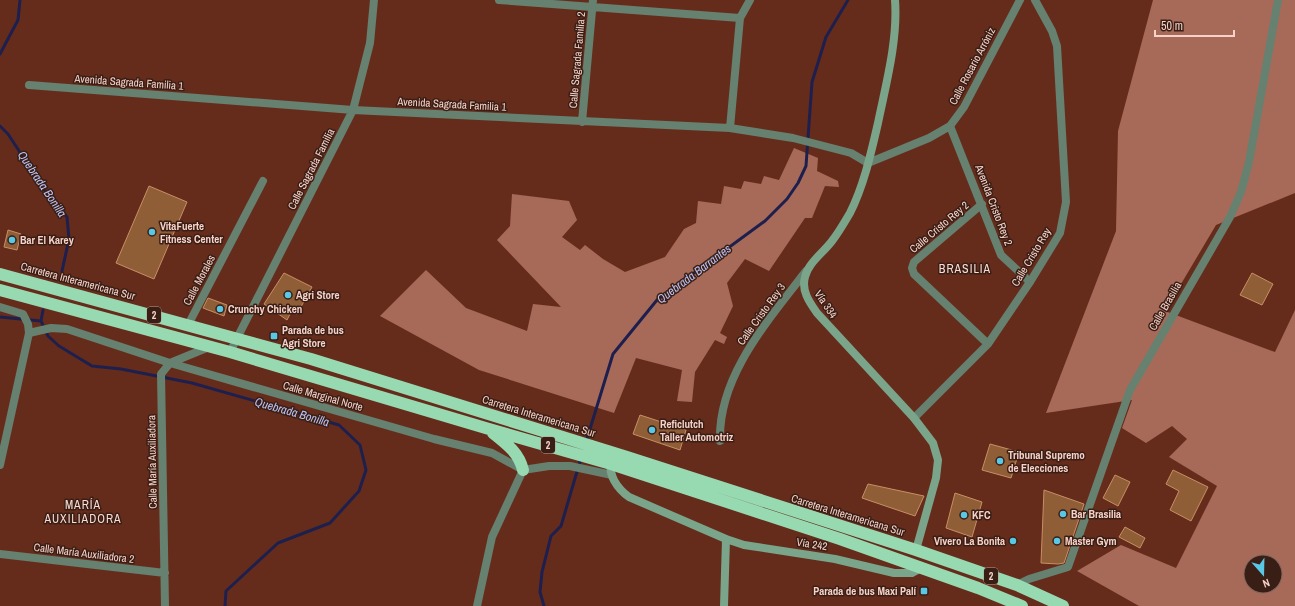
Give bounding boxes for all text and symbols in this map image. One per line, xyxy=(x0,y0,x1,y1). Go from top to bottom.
street label: Calle Sagrada Familia 2 xyxy=(566,11,588,109)
scale bar xyxy=(1155,12,1234,38)
text: 50 m xyxy=(1161,18,1183,34)
street label: Calle Rosario Arróniz xyxy=(946,24,999,107)
street label: Avenida Sagrada Familia 1 xyxy=(73,71,184,93)
street label: Avenida Sagrada Familia 1 xyxy=(396,94,507,114)
street label: Calle Sagrada Familia xyxy=(284,126,338,212)
water label: Quebrada Bonilla xyxy=(14,148,70,221)
street label: Avenida Cristo Rey 2 xyxy=(972,162,1016,247)
street label: Calle Cristo Rey 2 xyxy=(906,198,972,256)
place label: VitaFuerte Fitness Center xyxy=(160,219,223,246)
street label: Calle Cristo Rey xyxy=(1008,225,1054,289)
marker: VitaFuerte Fitness Center xyxy=(147,227,157,237)
place label: Bar El Karey xyxy=(20,233,74,247)
marker: Bar El Karey xyxy=(7,235,17,245)
water label: Quebrada Barrantes xyxy=(654,241,734,307)
street label: Calle Morales xyxy=(180,252,218,308)
street label: Carretera Interamericana Sur xyxy=(19,259,137,303)
district label: BRASILIA xyxy=(939,261,991,277)
street label: Calle Brasilia xyxy=(1146,279,1184,333)
street label: Calle Cristo Rey 3 xyxy=(734,280,788,348)
street label: Vía 334 xyxy=(812,287,840,321)
place label: Agri Store xyxy=(296,288,340,302)
marker: Agri Store xyxy=(283,290,293,300)
place label: Crunchy Chicken xyxy=(228,302,302,316)
marker: Crunchy Chicken xyxy=(215,304,225,314)
road number: 2 xyxy=(147,307,161,323)
place label: Parada de bus Agri Store xyxy=(282,323,344,350)
marker: Parada de bus Agri Store xyxy=(269,331,279,341)
street label: Calle Marginal Norte xyxy=(281,378,365,414)
street label: Carretera Interamericana Sur xyxy=(481,392,597,440)
water label: Quebrada Bonilla xyxy=(253,394,332,430)
street label: Calle María Auxiliadora xyxy=(144,415,160,509)
place label: Reficlutch Taller Automotriz xyxy=(660,417,734,444)
marker: Reficlutch Taller Automotriz xyxy=(647,425,657,435)
road number: 2 xyxy=(541,437,555,453)
place label: Tribunal Supremo de Elecciones xyxy=(1008,448,1085,475)
marker: Tribunal Supremo de Elecciones xyxy=(995,456,1005,466)
street label: Carretera Interamericana Sur xyxy=(790,491,906,539)
district label: MARÍA AUXILIADORA xyxy=(43,497,122,527)
place label: Bar Brasilia xyxy=(1071,507,1121,521)
place label: KFC xyxy=(972,508,991,522)
marker: Bar Brasilia xyxy=(1058,509,1068,519)
marker: KFC xyxy=(959,510,969,520)
place label: Vivero La Bonita xyxy=(934,534,1005,548)
place label: Master Gym xyxy=(1065,534,1117,548)
street label: Vía 242 xyxy=(796,535,828,553)
marker: Vivero La Bonita xyxy=(1008,536,1018,546)
marker: Master Gym xyxy=(1052,536,1062,546)
street label: Calle María Auxiliadora 2 xyxy=(33,540,135,566)
north arrow xyxy=(1243,554,1283,594)
road number: 2 xyxy=(984,568,998,584)
text: N xyxy=(1261,576,1272,591)
place label: Parada de bus Maxi Palí xyxy=(813,584,916,598)
marker: Parada de bus Maxi Palí xyxy=(919,586,929,596)

